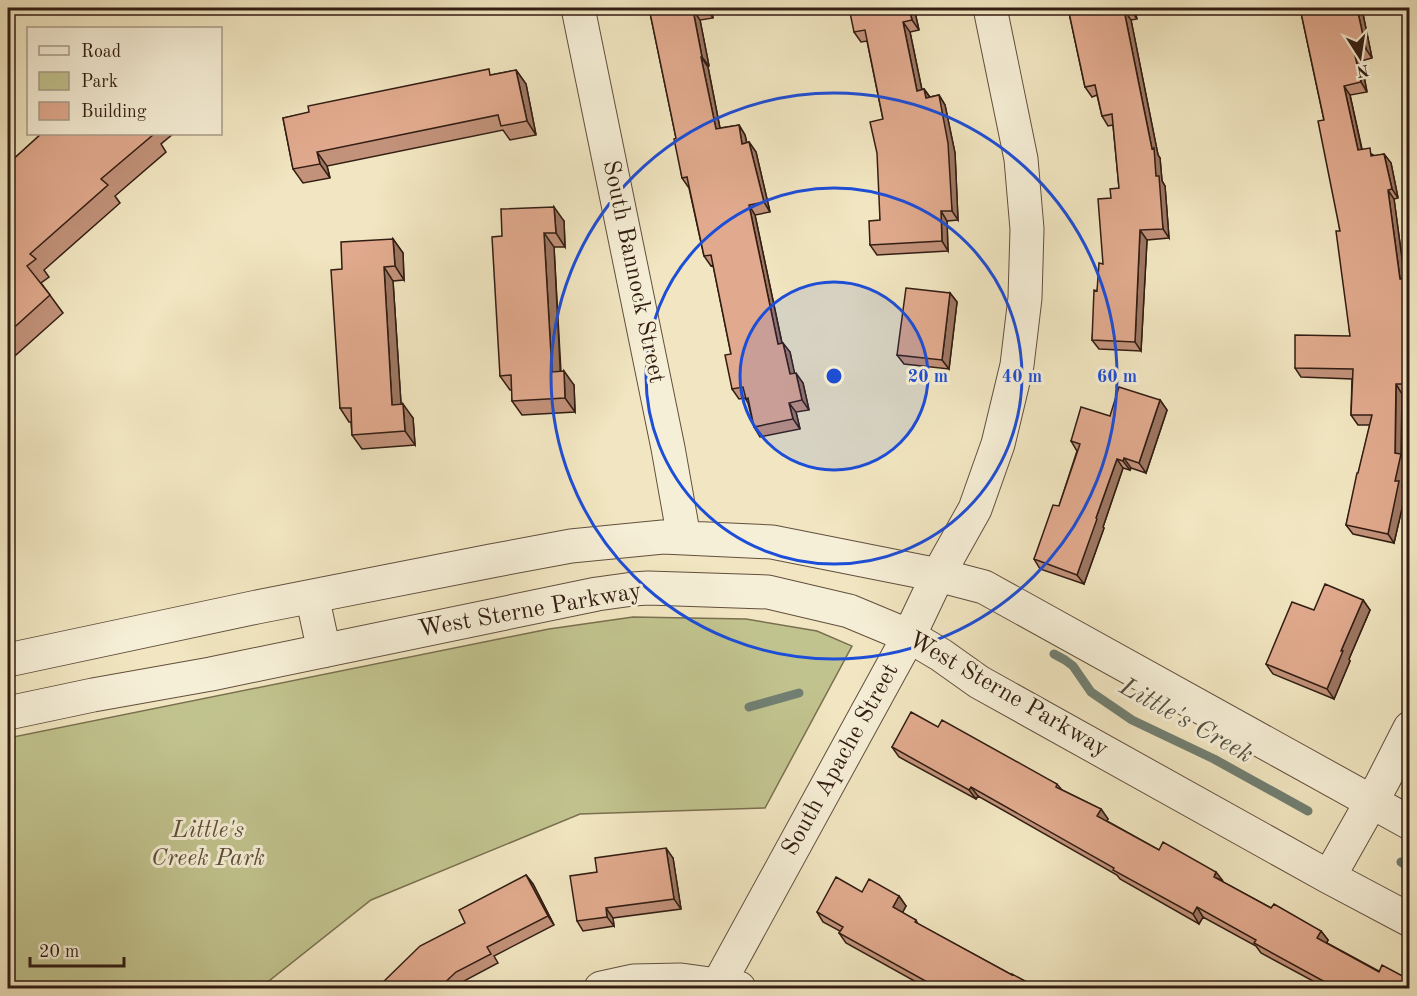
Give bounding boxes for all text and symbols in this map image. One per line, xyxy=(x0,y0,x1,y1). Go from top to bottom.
legend xyxy=(27,27,222,135)
north arrow xyxy=(1330,27,1390,87)
text: Road xyxy=(81,43,121,61)
text: N xyxy=(1354,61,1370,79)
text: Park xyxy=(81,73,118,91)
text: Building xyxy=(81,103,147,121)
street label: South Bannock Street xyxy=(598,158,668,386)
centre of rings xyxy=(824,366,844,386)
text: 20 m xyxy=(908,368,948,386)
text: 40 m xyxy=(1002,368,1042,386)
text: 60 m xyxy=(1097,368,1137,386)
street label: West Sterne Parkway xyxy=(416,579,644,642)
street label: West Sterne Parkway xyxy=(904,628,1112,762)
street label: South Apache Street xyxy=(778,660,904,860)
water label: Little's Creek xyxy=(1114,673,1257,768)
park label: Little's Creek Park xyxy=(151,819,265,871)
scale bar xyxy=(30,930,124,968)
text: 20 m xyxy=(39,943,79,961)

